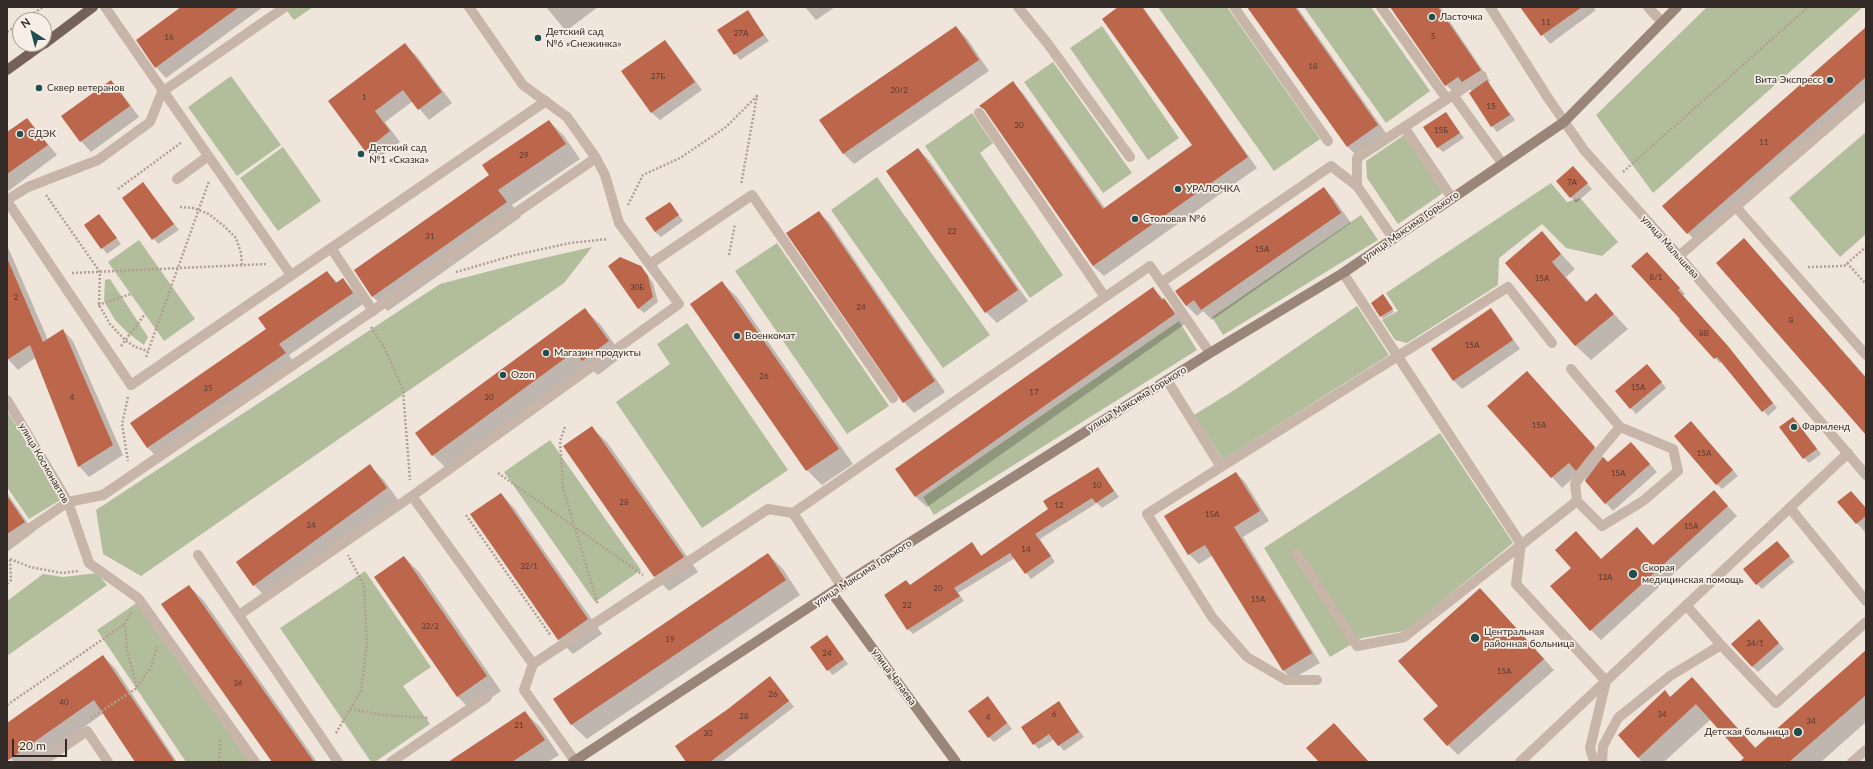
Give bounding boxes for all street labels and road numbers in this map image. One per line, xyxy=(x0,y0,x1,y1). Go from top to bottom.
street label: улица Максима Горького xyxy=(1361,188,1461,264)
street label: улица Малышева xyxy=(1639,213,1701,281)
street label: улица Максима Горького xyxy=(1085,364,1189,434)
street label: улица Космонавтов xyxy=(16,421,72,505)
street label: улица Максима Горького xyxy=(812,537,914,609)
street label: улица Чапаева xyxy=(869,646,919,708)

